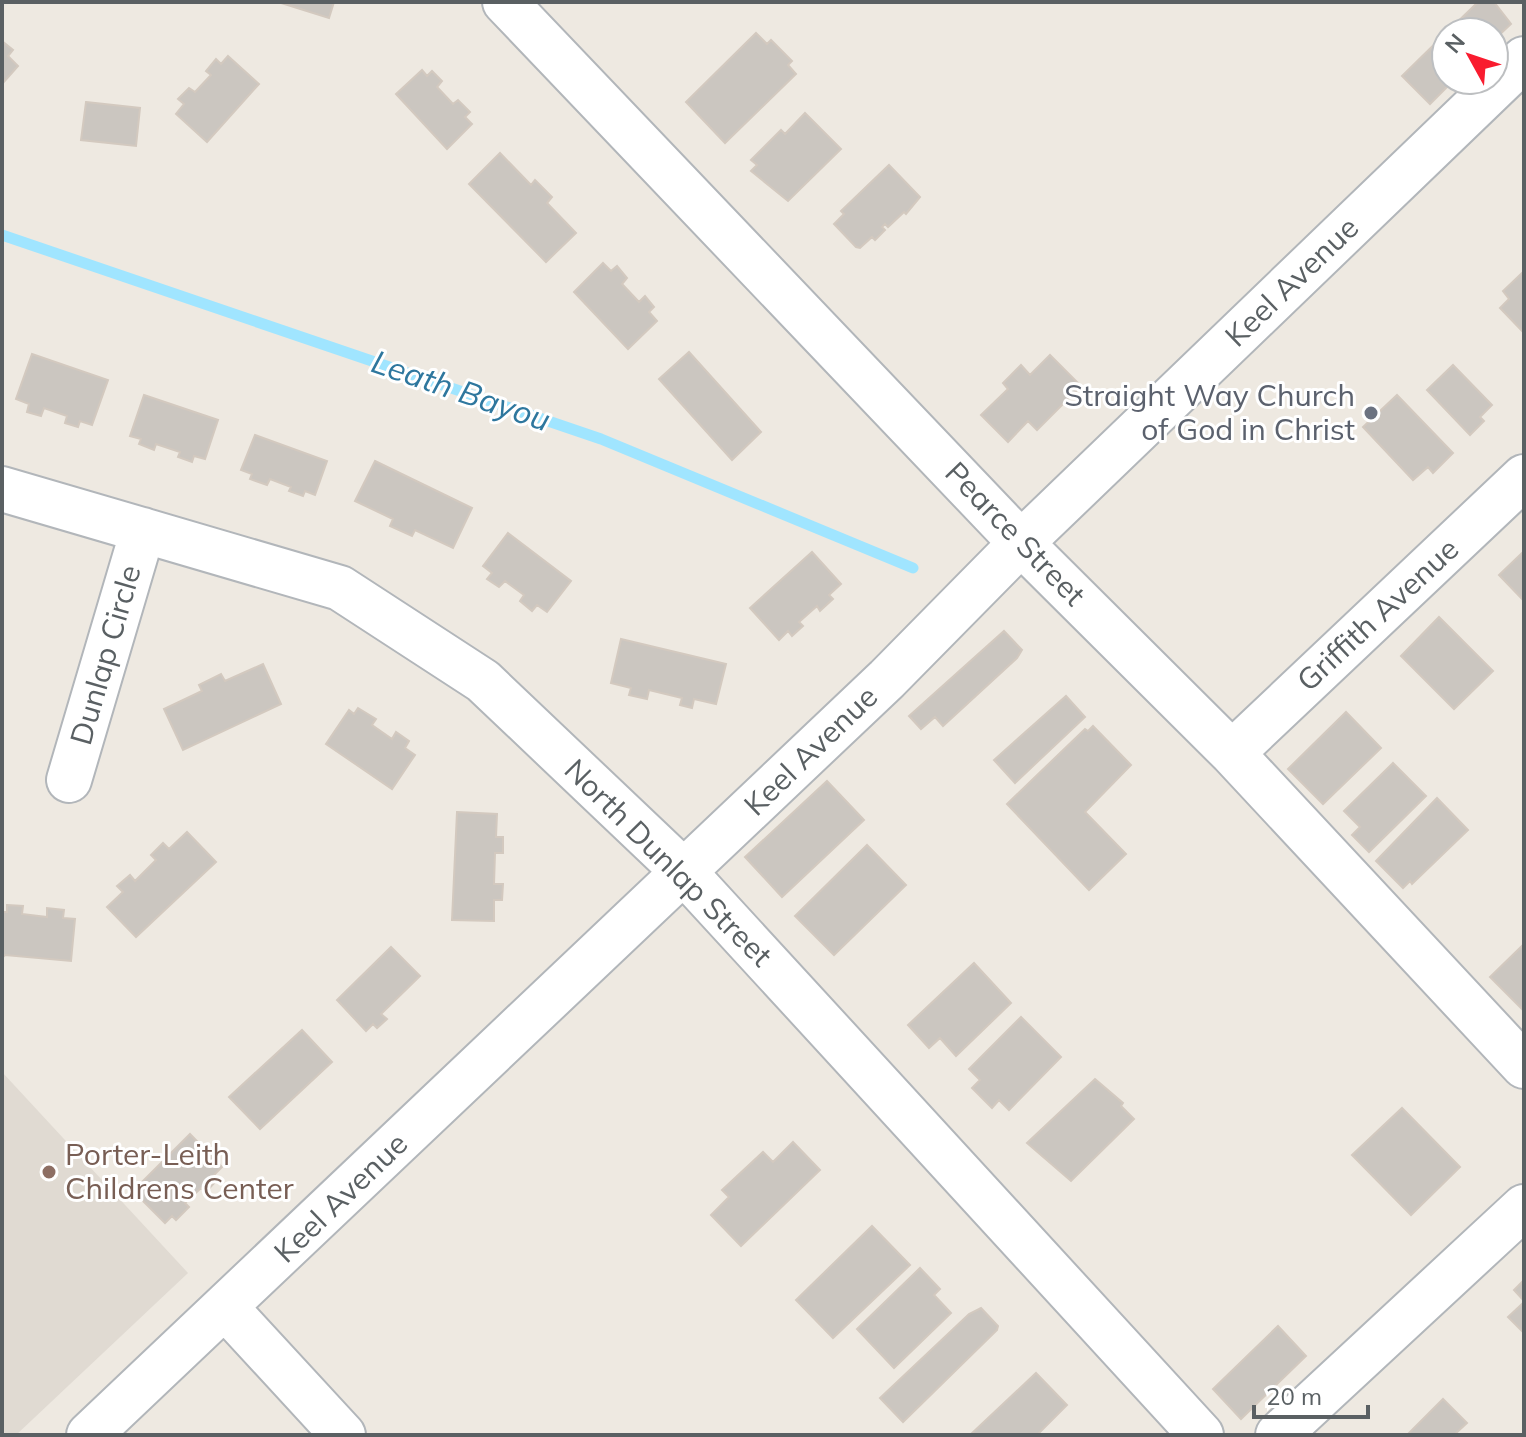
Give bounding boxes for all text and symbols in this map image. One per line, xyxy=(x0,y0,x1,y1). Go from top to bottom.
north arrow xyxy=(1430,16,1510,96)
text: N xyxy=(1439,28,1471,59)
street label: Keel Avenue xyxy=(1217,208,1366,354)
water label: Leath Bayou xyxy=(367,341,556,439)
place label: Straight Way Church of God in Christ xyxy=(1064,376,1355,448)
marker: Straight Way Church of God in Christ xyxy=(1362,404,1380,422)
street label: Pearce Street xyxy=(938,453,1094,613)
street label: Griffith Avenue xyxy=(1289,530,1466,699)
street label: Dunlap Circle xyxy=(61,561,149,749)
street label: Keel Avenue xyxy=(736,677,885,823)
street label: North Dunlap Street xyxy=(557,750,781,974)
street label: Keel Avenue xyxy=(266,1124,415,1270)
place label: Porter-Leith Childrens Center xyxy=(65,1135,294,1207)
marker: Porter-Leith Childrens Center xyxy=(40,1163,58,1181)
scale bar xyxy=(1254,1369,1368,1419)
text: 20 m xyxy=(1266,1381,1322,1411)

